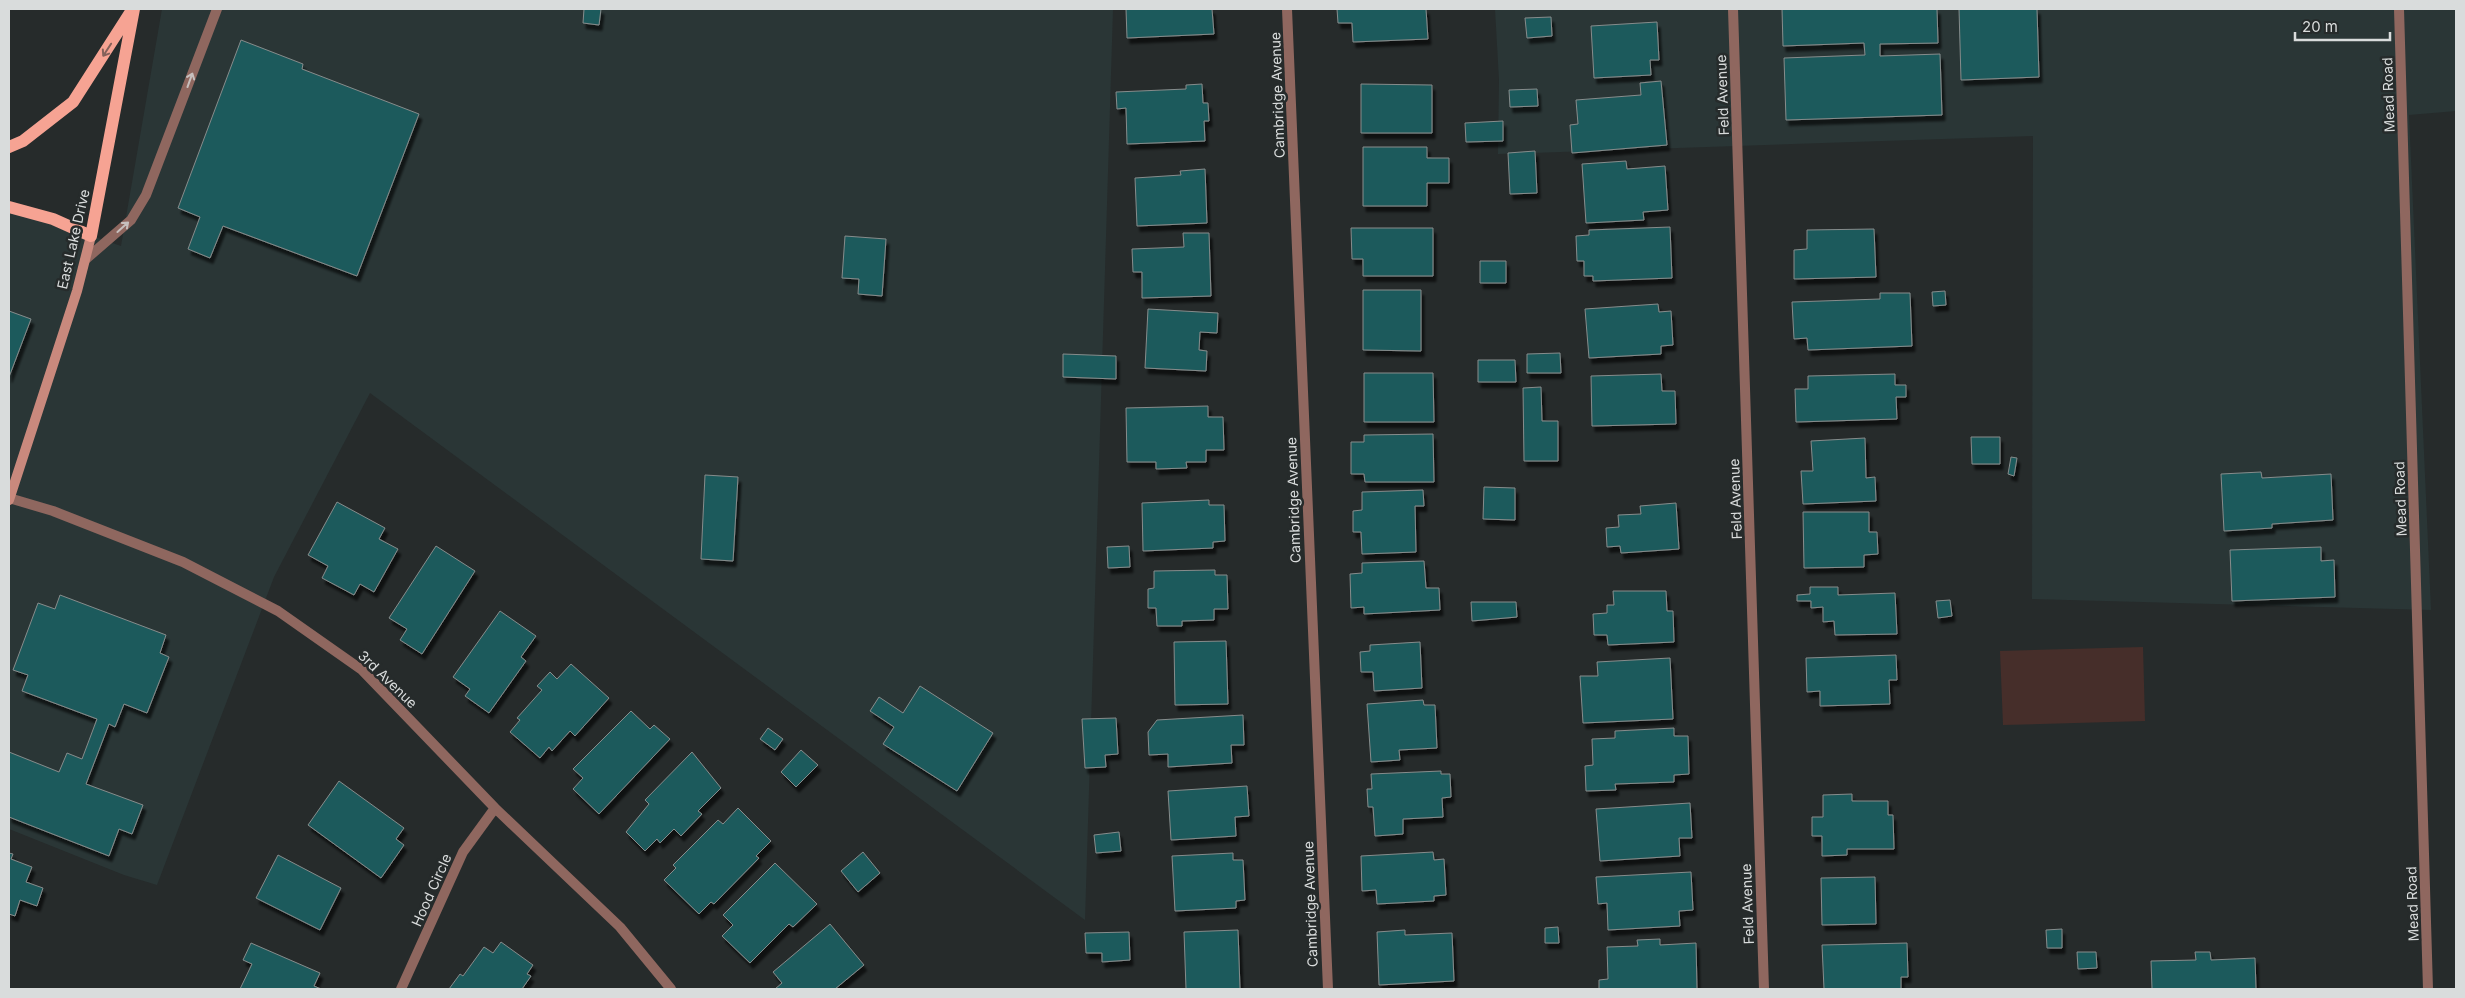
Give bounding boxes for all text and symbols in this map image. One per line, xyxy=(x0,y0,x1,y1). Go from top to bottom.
scale bar xyxy=(2295,10,2390,42)
text: 20 m xyxy=(2302,17,2338,36)
street label: Cambridge Avenue xyxy=(1266,32,1288,158)
one-way arrow xyxy=(101,42,111,56)
street label: Feld Avenue xyxy=(1712,54,1732,136)
street label: Mead Road xyxy=(2378,57,2398,133)
one-way arrow xyxy=(186,73,195,89)
street label: East Lake Drive xyxy=(53,187,93,291)
one-way arrow xyxy=(116,221,129,233)
street label: Cambridge Avenue xyxy=(1282,437,1304,563)
street label: Feld Avenue xyxy=(1725,458,1745,540)
street label: Mead Road xyxy=(2390,461,2410,537)
street label: 3rd Avenue xyxy=(355,647,421,711)
street label: Cambridge Avenue xyxy=(1299,841,1321,967)
street label: Hood Circle xyxy=(407,851,455,929)
street label: Feld Avenue xyxy=(1737,863,1757,945)
street label: Mead Road xyxy=(2402,866,2422,942)

